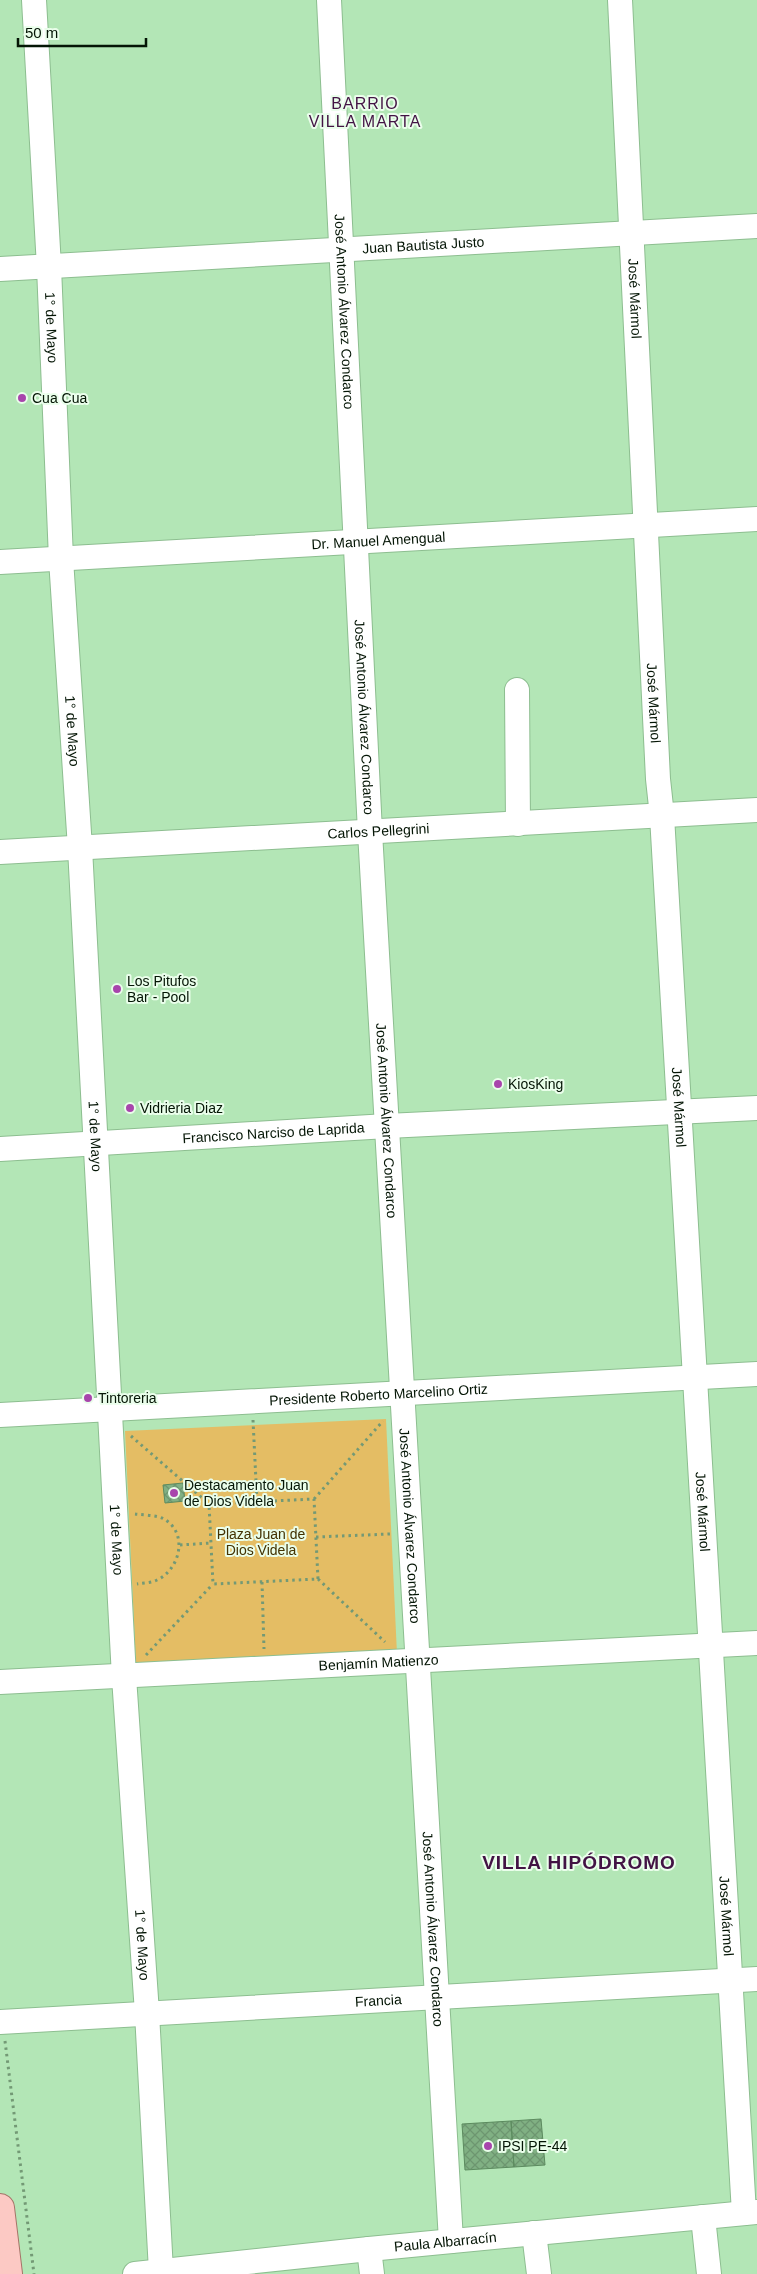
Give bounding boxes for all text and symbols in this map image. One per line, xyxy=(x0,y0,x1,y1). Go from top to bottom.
scale bar xyxy=(18,15,145,47)
text: 50 m xyxy=(25,24,58,41)
district label: BARRIO VILLA MARTA xyxy=(309,95,421,130)
street label: José Antonio Álvarez Condarco xyxy=(332,214,357,410)
street label: Juan Bautista Justo xyxy=(362,233,485,256)
street label: José Mármol xyxy=(625,258,645,339)
street label: 1° de Mayo xyxy=(42,292,61,364)
place label: Cua Cua xyxy=(32,390,87,406)
marker: Cua Cua xyxy=(16,392,28,404)
street label: Dr. Manuel Amengual xyxy=(311,529,446,552)
street label: José Antonio Álvarez Condarco xyxy=(352,619,377,815)
street label: José Mármol xyxy=(644,663,664,744)
street label: 1° de Mayo xyxy=(62,695,83,767)
street label: Carlos Pellegrini xyxy=(327,820,430,842)
place label: Los Pitufos Bar - Pool xyxy=(127,973,196,1005)
marker: Los Pitufos Bar - Pool xyxy=(111,983,123,995)
street label: José Antonio Álvarez Condarco xyxy=(373,1022,400,1219)
street label: José Mármol xyxy=(669,1067,689,1148)
place label: KiosKing xyxy=(508,1076,563,1092)
marker: KiosKing xyxy=(492,1078,504,1090)
street label: 1° de Mayo xyxy=(85,1100,105,1172)
place label: Vidrieria Diaz xyxy=(140,1100,223,1116)
marker: Vidrieria Diaz xyxy=(124,1102,136,1114)
street label: Francisco Narciso de Laprida xyxy=(182,1119,365,1146)
street label: Presidente Roberto Marcelino Ortiz xyxy=(269,1381,488,1408)
place label: Tintoreria xyxy=(98,1390,157,1406)
marker: Tintoreria xyxy=(82,1392,94,1404)
street label: José Antonio Álvarez Condarco xyxy=(396,1428,423,1624)
street label: José Mármol xyxy=(692,1471,713,1552)
place label: Destacamento Juan de Dios Videla xyxy=(184,1477,309,1509)
marker: Destacamento Juan de Dios Videla xyxy=(168,1487,180,1499)
street label: 1° de Mayo xyxy=(107,1504,127,1576)
park label: Plaza Juan de Dios Videla xyxy=(217,1526,306,1558)
street label: Benjamín Matienzo xyxy=(318,1651,439,1674)
street label: José Antonio Álvarez Condarco xyxy=(419,1831,447,2027)
district label: VILLA HIPÓDROMO xyxy=(482,1852,676,1873)
street label: José Mármol xyxy=(716,1875,737,1956)
street label: 1° de Mayo xyxy=(132,1909,153,1981)
street label: Francia xyxy=(355,1991,402,2010)
place label: IPSI PE-44 xyxy=(498,2138,567,2154)
marker: IPSI PE-44 xyxy=(482,2140,494,2152)
street label: Paula Albarracín xyxy=(393,2229,497,2255)

